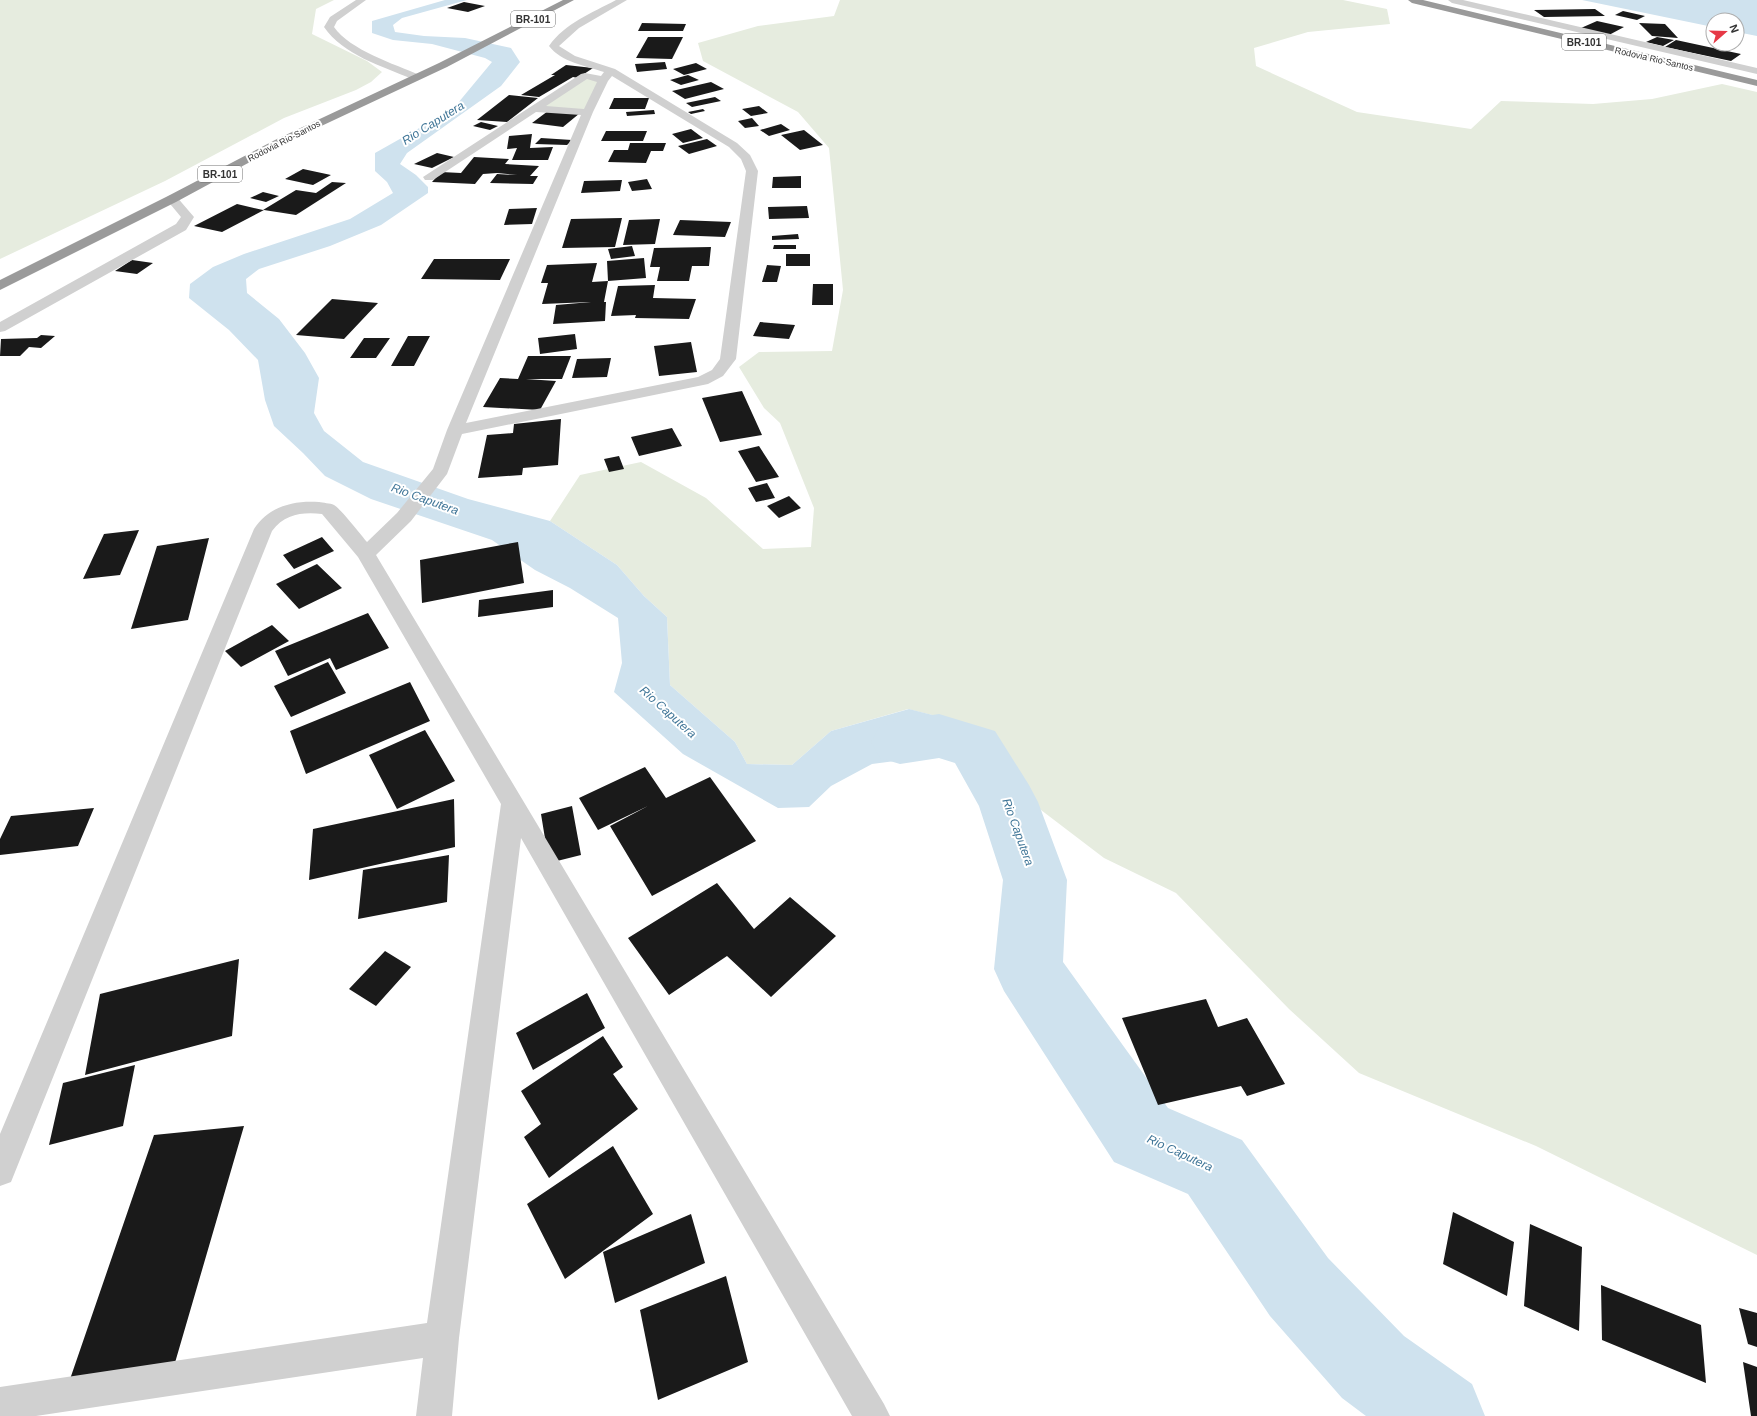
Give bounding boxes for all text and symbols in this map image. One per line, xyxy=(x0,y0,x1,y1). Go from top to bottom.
road number: BR-101 xyxy=(511,11,555,27)
north arrow xyxy=(1705,12,1745,52)
text: N xyxy=(1727,23,1741,34)
road number: BR-101 xyxy=(1562,34,1606,50)
street label: Rodovia Rio-Santos xyxy=(1614,45,1695,73)
water label: Rio Caputera xyxy=(399,98,467,148)
street label: Rodovia Rio-Santos xyxy=(246,118,322,164)
road number: BR-101 xyxy=(198,166,242,182)
water label: Rio Caputera xyxy=(389,480,461,518)
water label: Rio Caputera xyxy=(637,683,699,741)
water label: Rio Caputera xyxy=(999,796,1037,868)
water label: Rio Caputera xyxy=(1145,1132,1215,1174)

